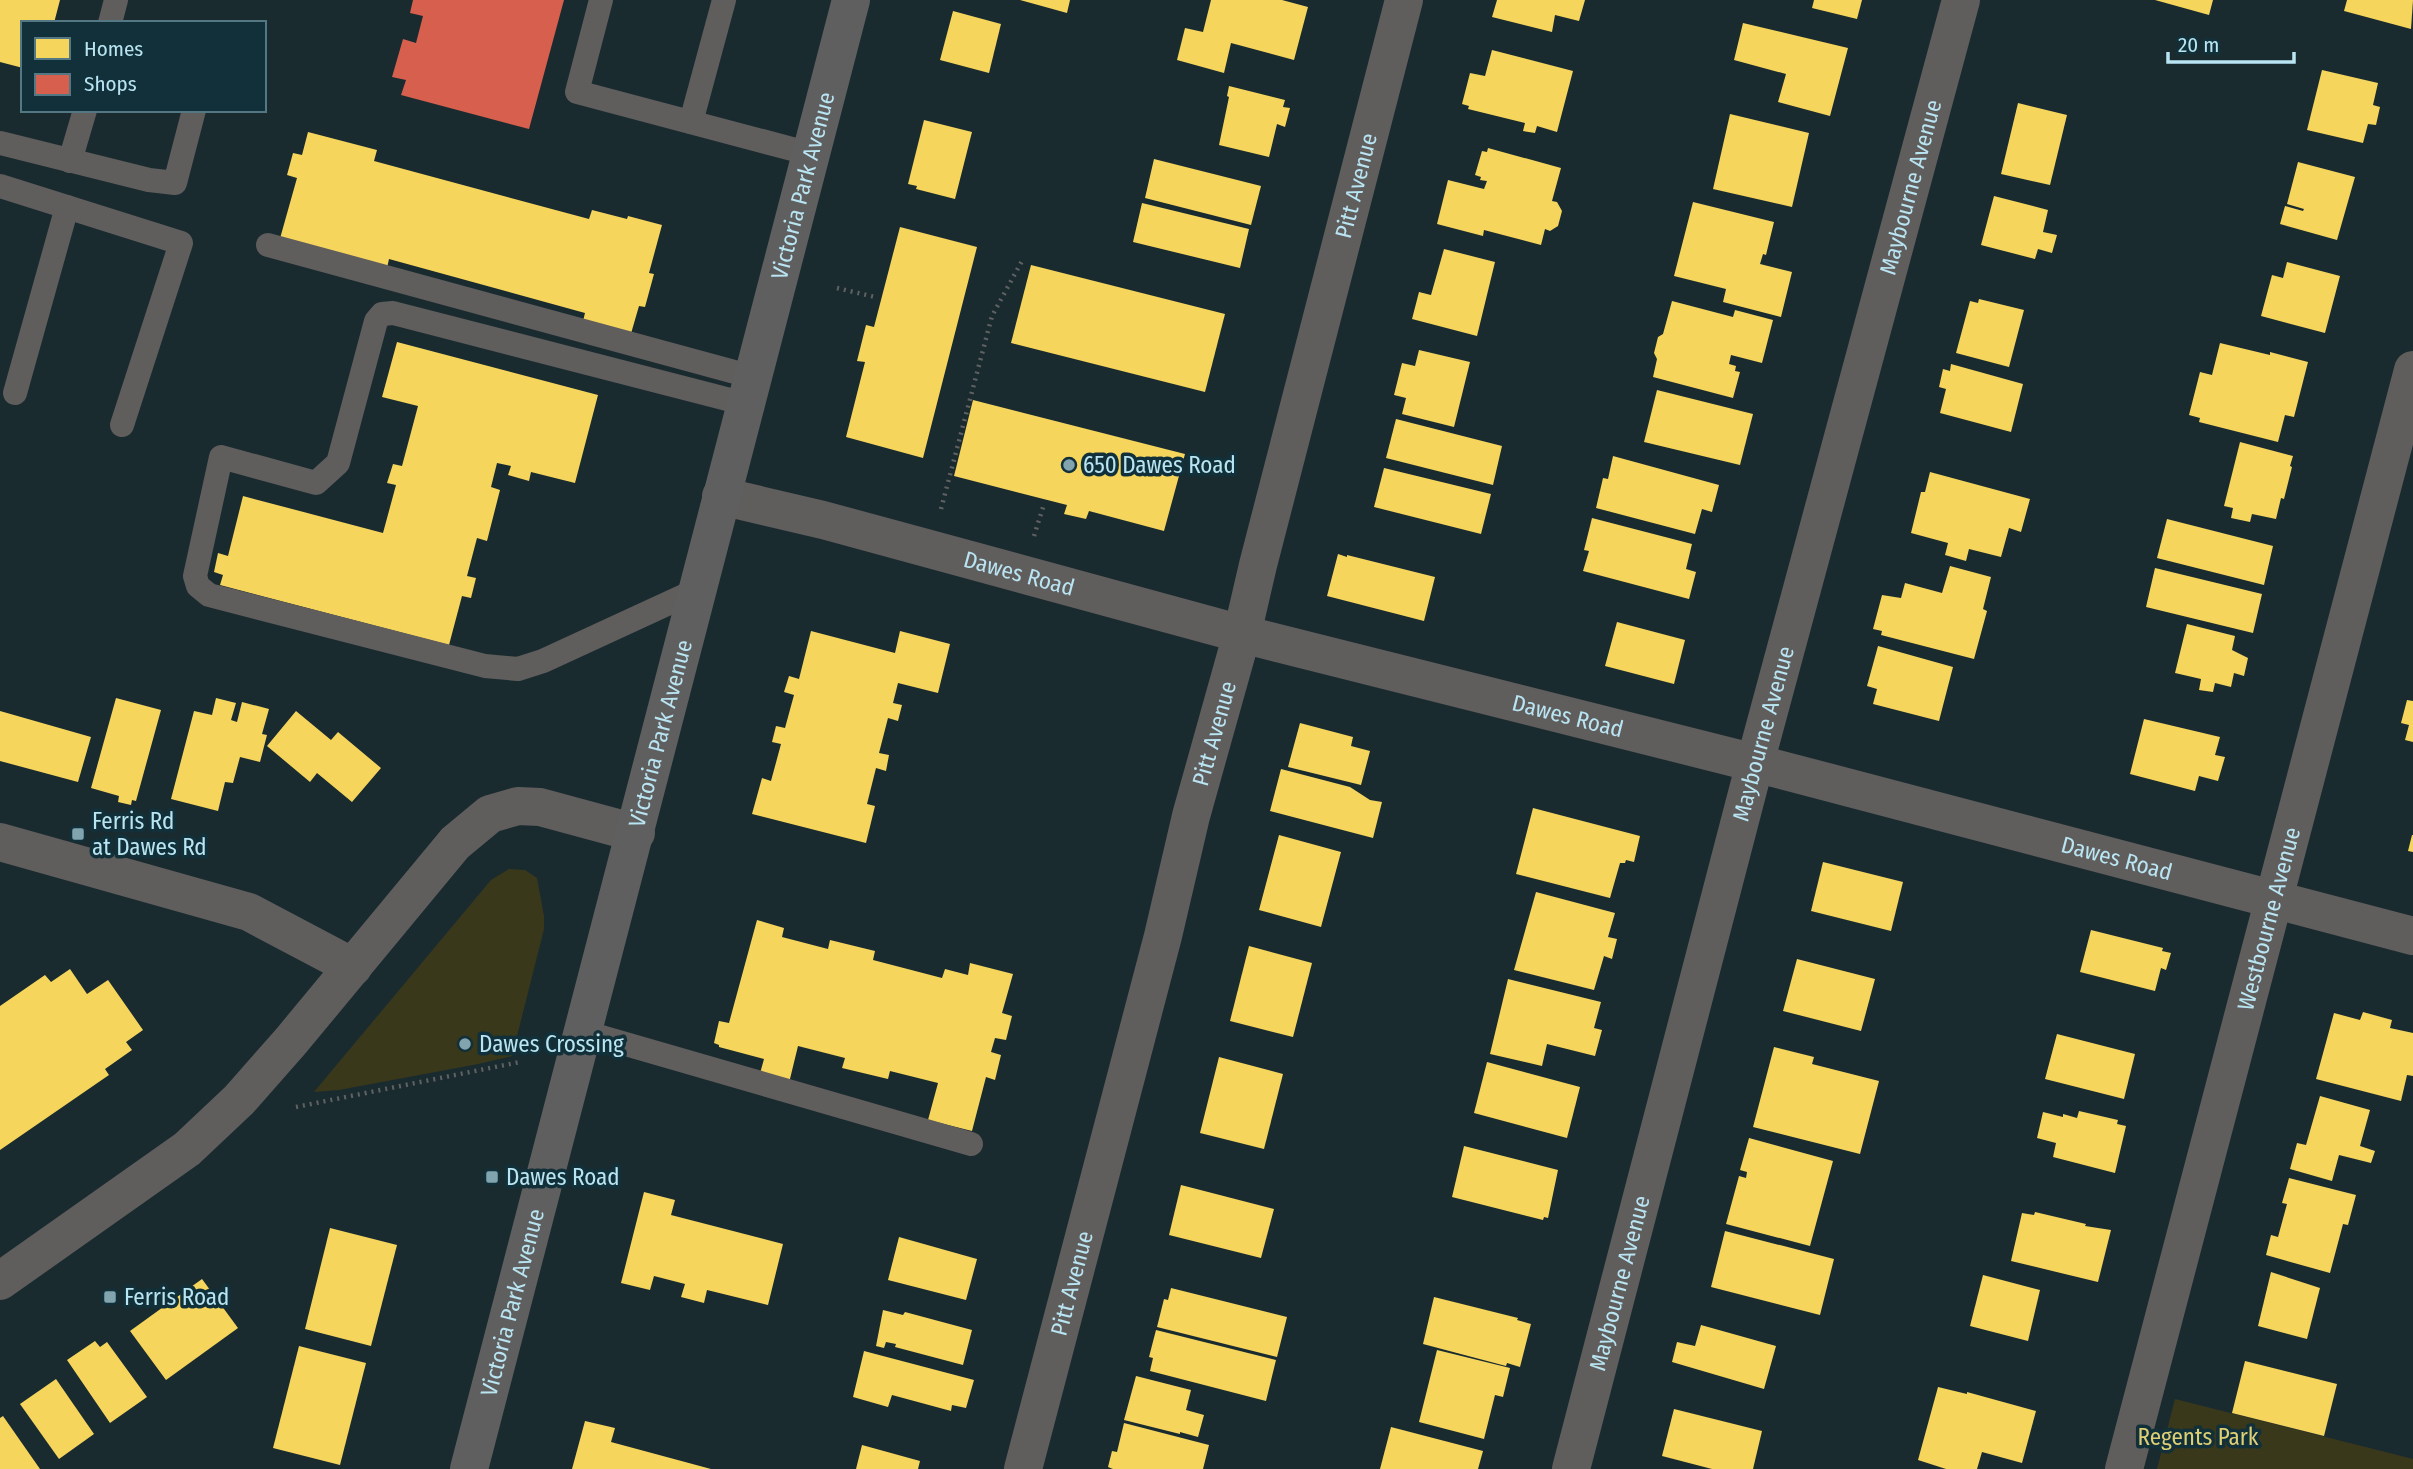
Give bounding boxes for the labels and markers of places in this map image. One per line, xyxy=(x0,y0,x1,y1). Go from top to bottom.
place label: 650 Dawes Road xyxy=(1083,451,1236,479)
marker: 650 Dawes Road xyxy=(1061,457,1077,473)
place label: Ferris Rd at Dawes Rd xyxy=(92,807,207,861)
marker: Ferris Rd at Dawes Rd xyxy=(70,826,86,842)
place label: Dawes Crossing xyxy=(479,1030,624,1058)
marker: Dawes Crossing xyxy=(457,1036,473,1052)
place label: Dawes Road xyxy=(506,1163,620,1191)
marker: Dawes Road xyxy=(484,1169,500,1185)
place label: Ferris Road xyxy=(124,1283,229,1311)
marker: Ferris Road xyxy=(102,1289,118,1305)

